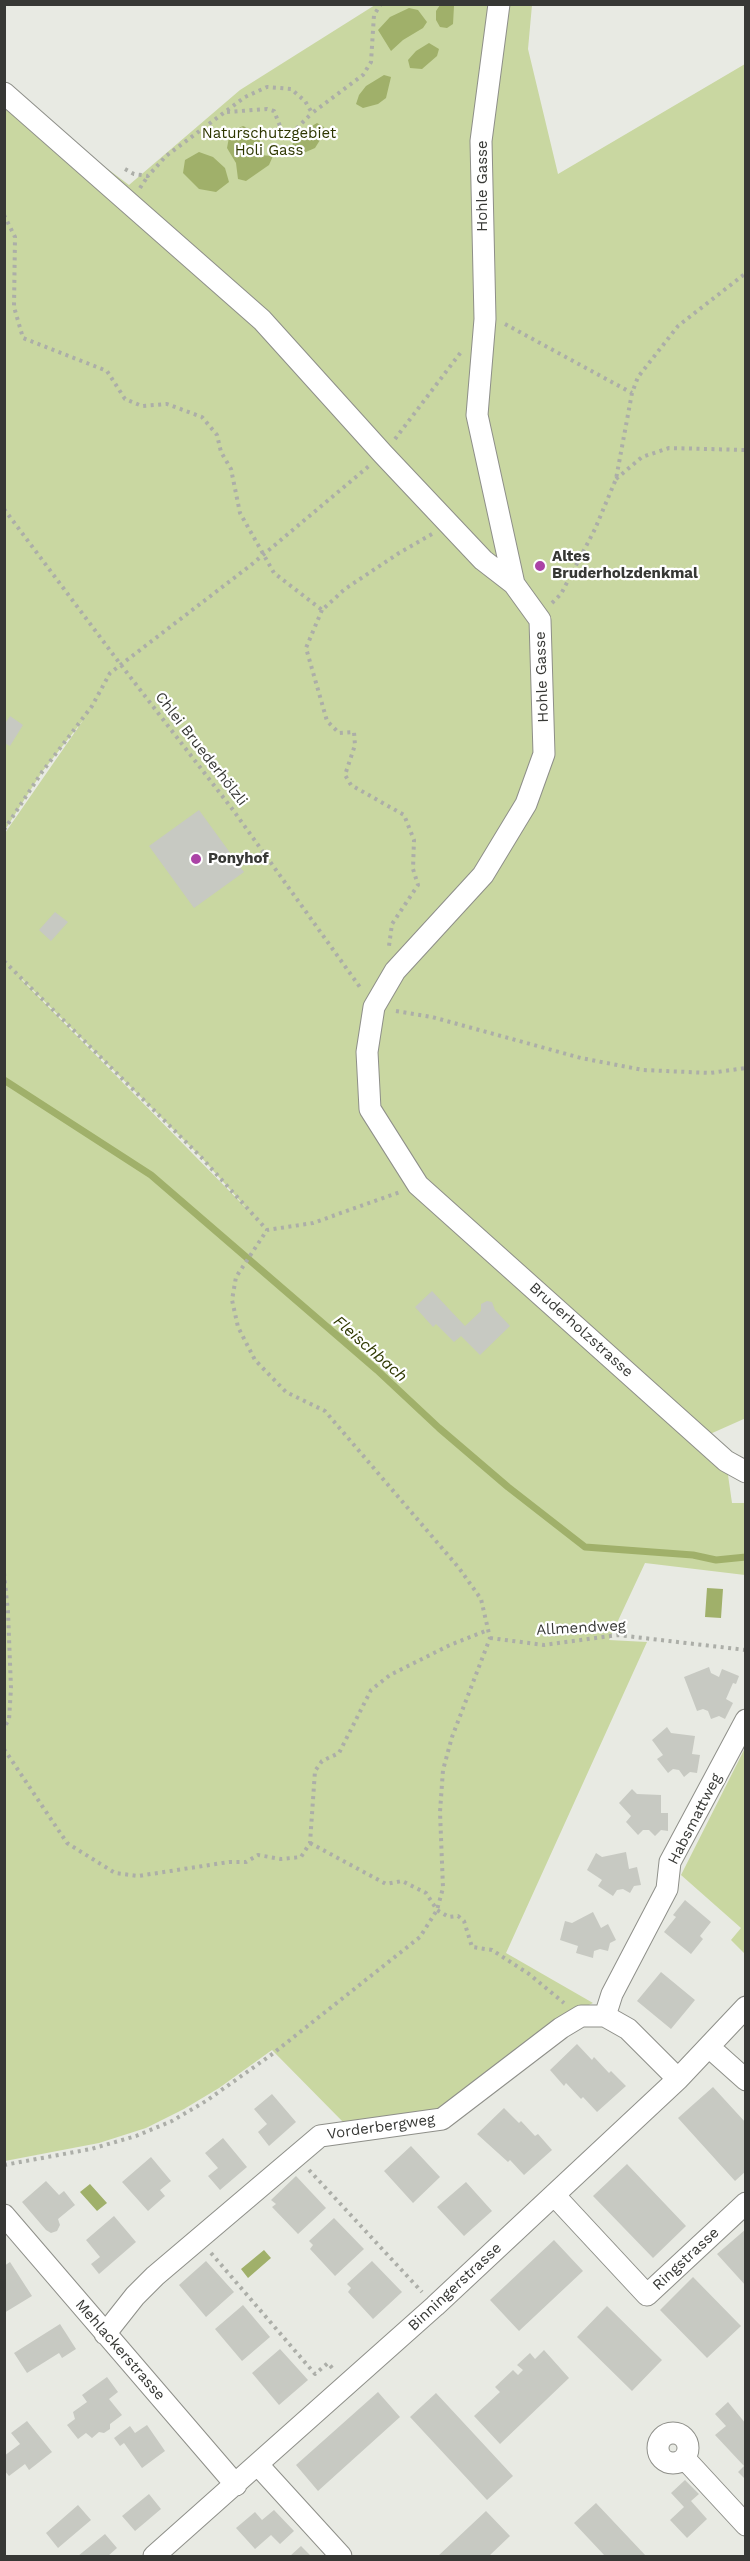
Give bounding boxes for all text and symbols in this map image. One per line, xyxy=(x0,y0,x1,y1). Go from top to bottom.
park label: Naturschutzgebiet Holi Gass xyxy=(202,125,336,160)
street label: Hohle Gasse xyxy=(474,140,492,232)
place label: Altes Bruderholzdenkmal xyxy=(552,548,698,583)
marker: Altes Bruderholzdenkmal xyxy=(533,559,547,573)
street label: Hohle Gasse xyxy=(531,631,553,723)
street label: Chlei Bruederhölzli xyxy=(151,689,251,809)
place label: Ponyhof xyxy=(208,850,269,868)
marker: Ponyhof xyxy=(189,852,203,866)
street label: Bruderholzstrasse xyxy=(525,1279,637,1381)
water label: Fleischbach xyxy=(329,1312,411,1386)
street label: Allmendweg xyxy=(536,1617,626,1639)
street label: Habsmattweg xyxy=(664,1770,726,1868)
street label: Vorderbergweg xyxy=(326,2111,436,2143)
street label: Ringstrasse xyxy=(649,2224,723,2294)
street label: Binningerstrasse xyxy=(405,2239,505,2335)
street label: Mehlackerstrasse xyxy=(71,2296,169,2404)

